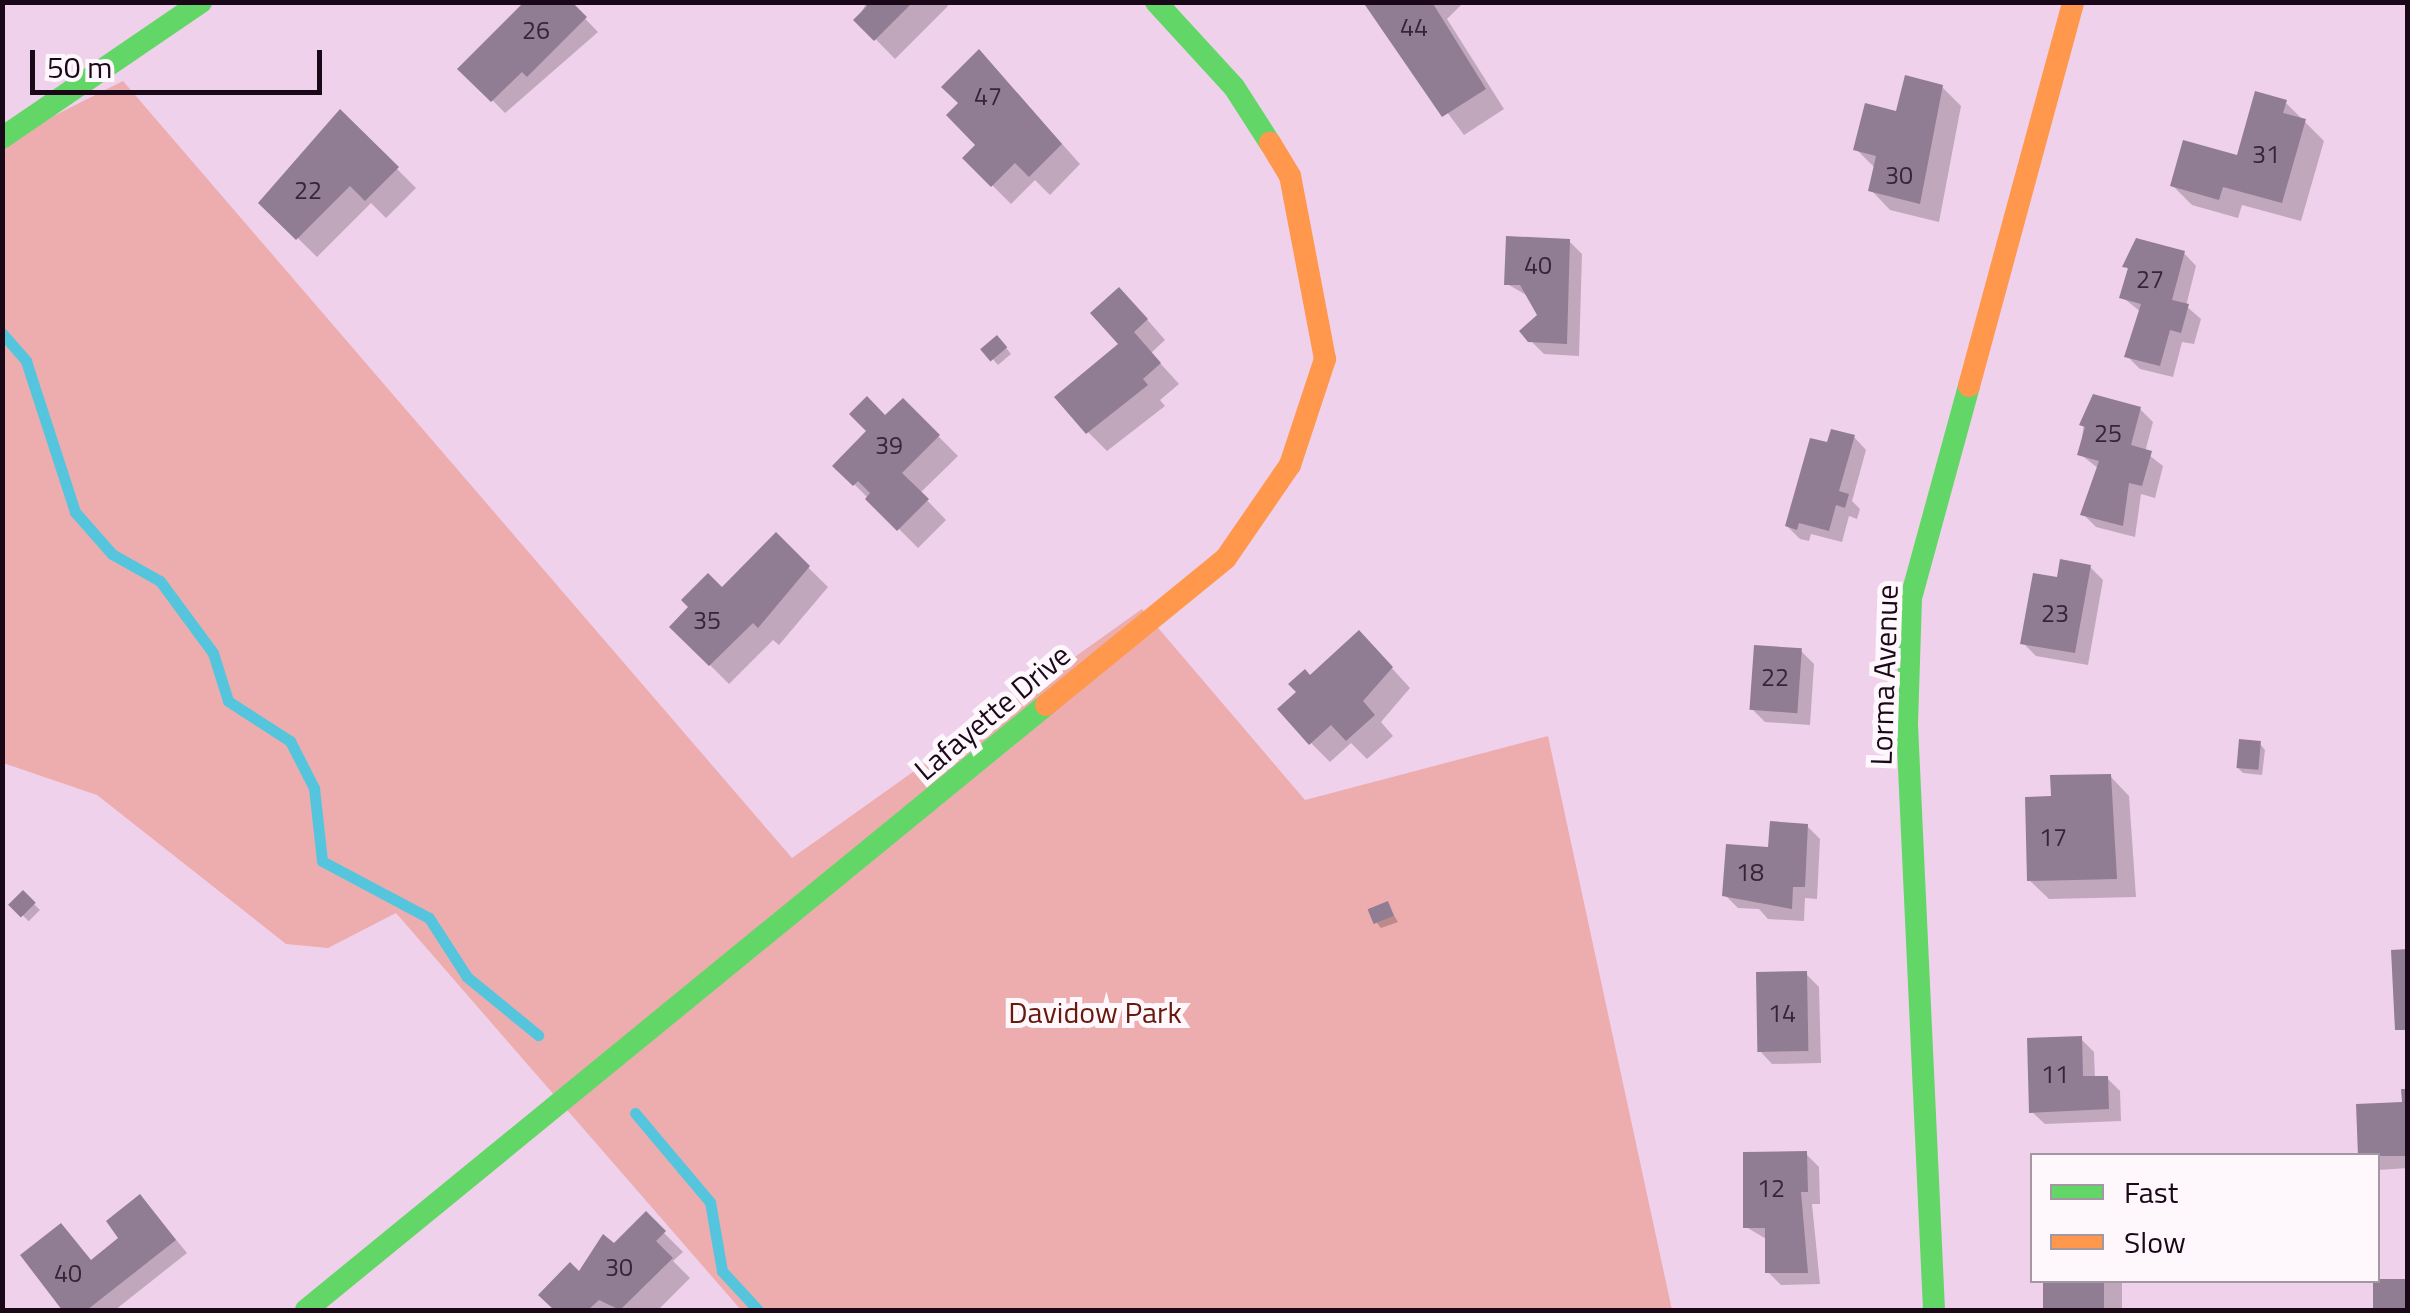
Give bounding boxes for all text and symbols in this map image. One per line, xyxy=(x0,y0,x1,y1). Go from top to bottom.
house number: 44 xyxy=(1400,12,1428,42)
house number: 26 xyxy=(522,15,550,45)
scale bar xyxy=(35,30,328,92)
text: 50 m xyxy=(47,44,112,90)
house number: 47 xyxy=(974,81,1002,111)
house number: 31 xyxy=(2252,139,2280,169)
house number: 30 xyxy=(1885,160,1913,190)
house number: 22 xyxy=(294,175,322,205)
house number: 40 xyxy=(1524,250,1552,280)
house number: 27 xyxy=(2136,264,2164,294)
house number: 25 xyxy=(2094,418,2122,448)
house number: 39 xyxy=(875,430,903,460)
street label: Lorma Avenue xyxy=(1863,584,1905,766)
house number: 23 xyxy=(2041,598,2069,628)
house number: 35 xyxy=(693,605,721,635)
street label: Lafayette Drive xyxy=(907,637,1077,787)
house number: 22 xyxy=(1761,662,1789,692)
house number: 17 xyxy=(2039,822,2067,852)
house number: 18 xyxy=(1736,857,1764,887)
park label: Davidow Park xyxy=(1008,994,1182,1030)
house number: 14 xyxy=(1768,998,1796,1028)
house number: 11 xyxy=(2041,1059,2069,1089)
legend xyxy=(2030,1153,2380,1283)
text: Fast xyxy=(2124,1169,2178,1215)
house number: 12 xyxy=(1757,1173,1785,1203)
text: Slow xyxy=(2124,1219,2186,1265)
house number: 30 xyxy=(605,1252,633,1282)
house number: 40 xyxy=(54,1258,82,1288)

